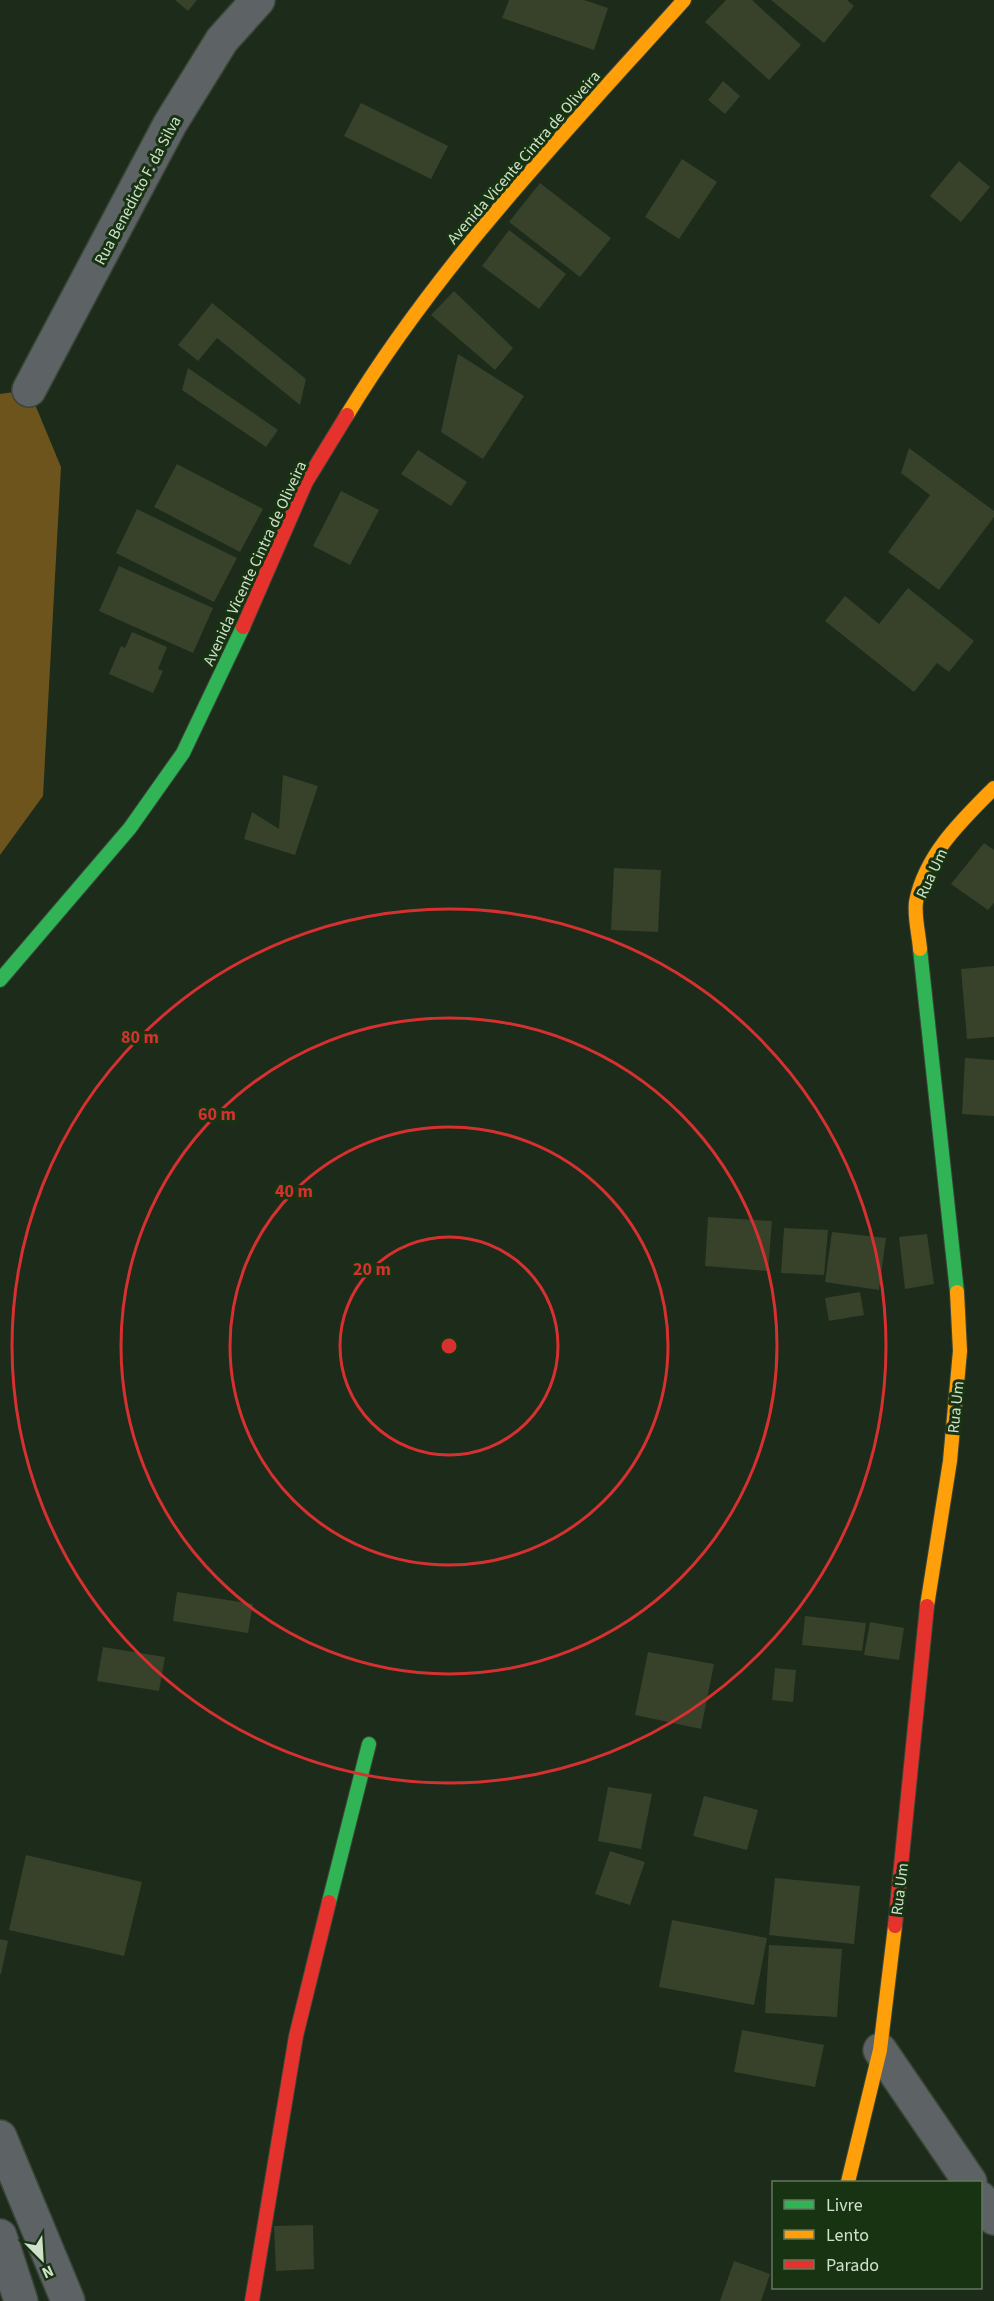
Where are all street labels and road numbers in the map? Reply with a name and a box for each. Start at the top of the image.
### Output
street label: Avenida Vicente Cintra de Oliveira [442,66,605,249]
street label: Rua Benedicto F. da Silva [89,112,187,269]
street label: Avenida Vicente Cintra de Oliveira [198,457,312,669]
street label: Rua Um [911,845,953,902]
street label: Rua Um [942,1380,970,1434]
street label: Rua Um [886,1862,914,1917]

